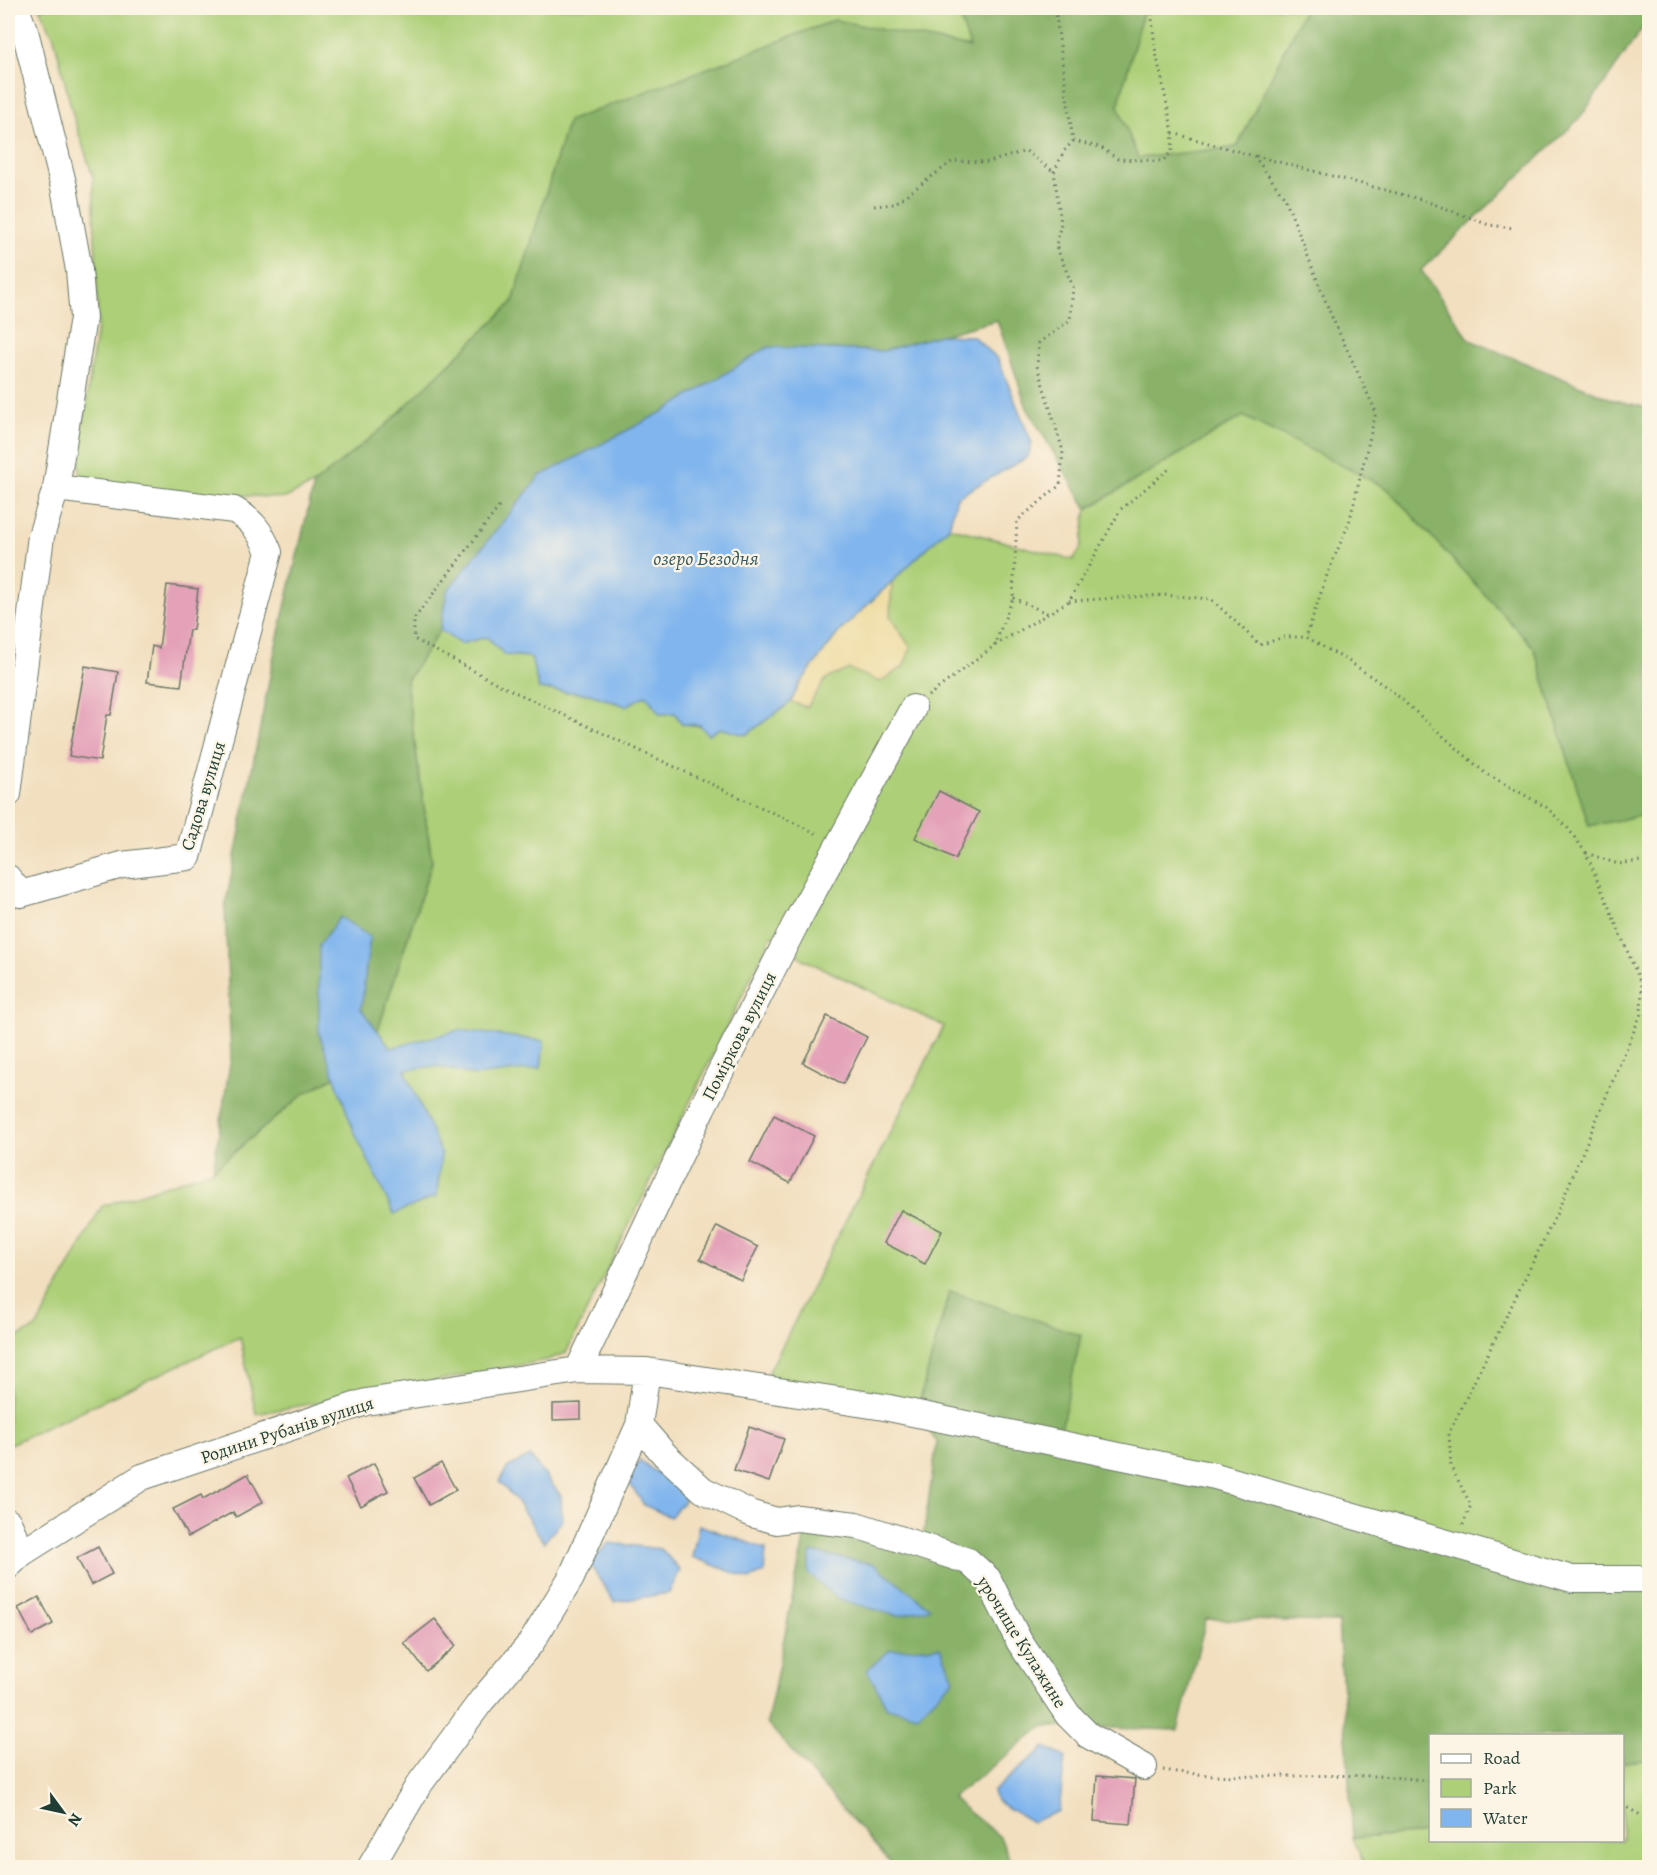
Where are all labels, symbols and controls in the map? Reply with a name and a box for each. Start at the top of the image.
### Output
water label: озеро Безодня [653,545,759,572]
street label: Садова вулиця [175,739,231,853]
street label: Поміркова вулиця [696,967,782,1105]
street label: Родини Рубанів вулиця [197,1391,377,1469]
street label: урочище Кулажине [971,1571,1072,1713]
legend [1429,1734,1624,1842]
text: Road [1483,1746,1521,1770]
text: Park [1483,1776,1517,1800]
north arrow [33,1782,93,1842]
text: Water [1482,1806,1528,1830]
text: N [62,1809,87,1831]

